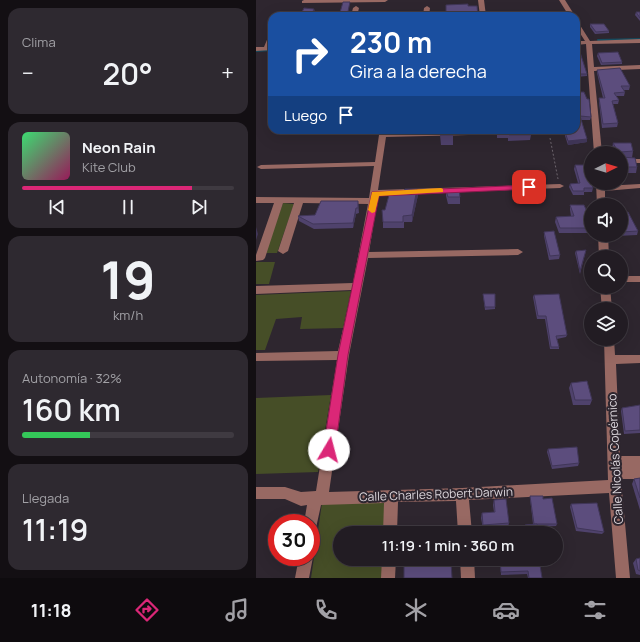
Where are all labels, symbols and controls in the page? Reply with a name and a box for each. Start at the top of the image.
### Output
text: 230 m [350,23,432,61]
icon: right [284,28,336,80]
text: Clima [22,33,56,51]
text: 20° [102,53,153,94]
text: − [22,58,34,88]
text: + [221,58,234,88]
text: Gira a la derecha [350,59,487,83]
icon: arrive [335,104,357,126]
text: Luego [284,105,327,126]
text: Neon Rain [82,137,156,158]
north arrow [584,146,628,190]
map controls [584,146,628,346]
text: Kite Club [82,158,136,176]
pin [512,170,546,204]
icon: arrive [518,176,540,198]
icon: previous [46,196,68,218]
icon: pause [117,196,139,218]
icon: next [188,196,210,218]
button: sound [584,198,628,242]
text: 19 [100,244,156,315]
button: search [584,250,628,294]
button: layers [584,302,628,346]
text: km/h [113,306,143,324]
text: Autonomía · 32% [22,369,122,387]
text: 160 km [22,389,121,430]
street label: Calle Nicolás Copérnico [603,393,627,525]
position arrow [308,429,350,471]
street label: Calle Charles Robert Darwin [359,483,513,505]
text: Llegada [22,489,69,507]
text: 11:19 [22,509,88,550]
speed limit sign: 30 [268,514,320,566]
text: 11:19 · 1 min · 360 m [382,535,514,556]
icon: directions [133,596,161,624]
icon: music [223,596,251,624]
icon: phone [312,596,340,624]
icon: climate [402,596,430,624]
icon: car [492,596,520,624]
icon: filters [581,596,609,624]
text: 11:18 [31,598,72,622]

